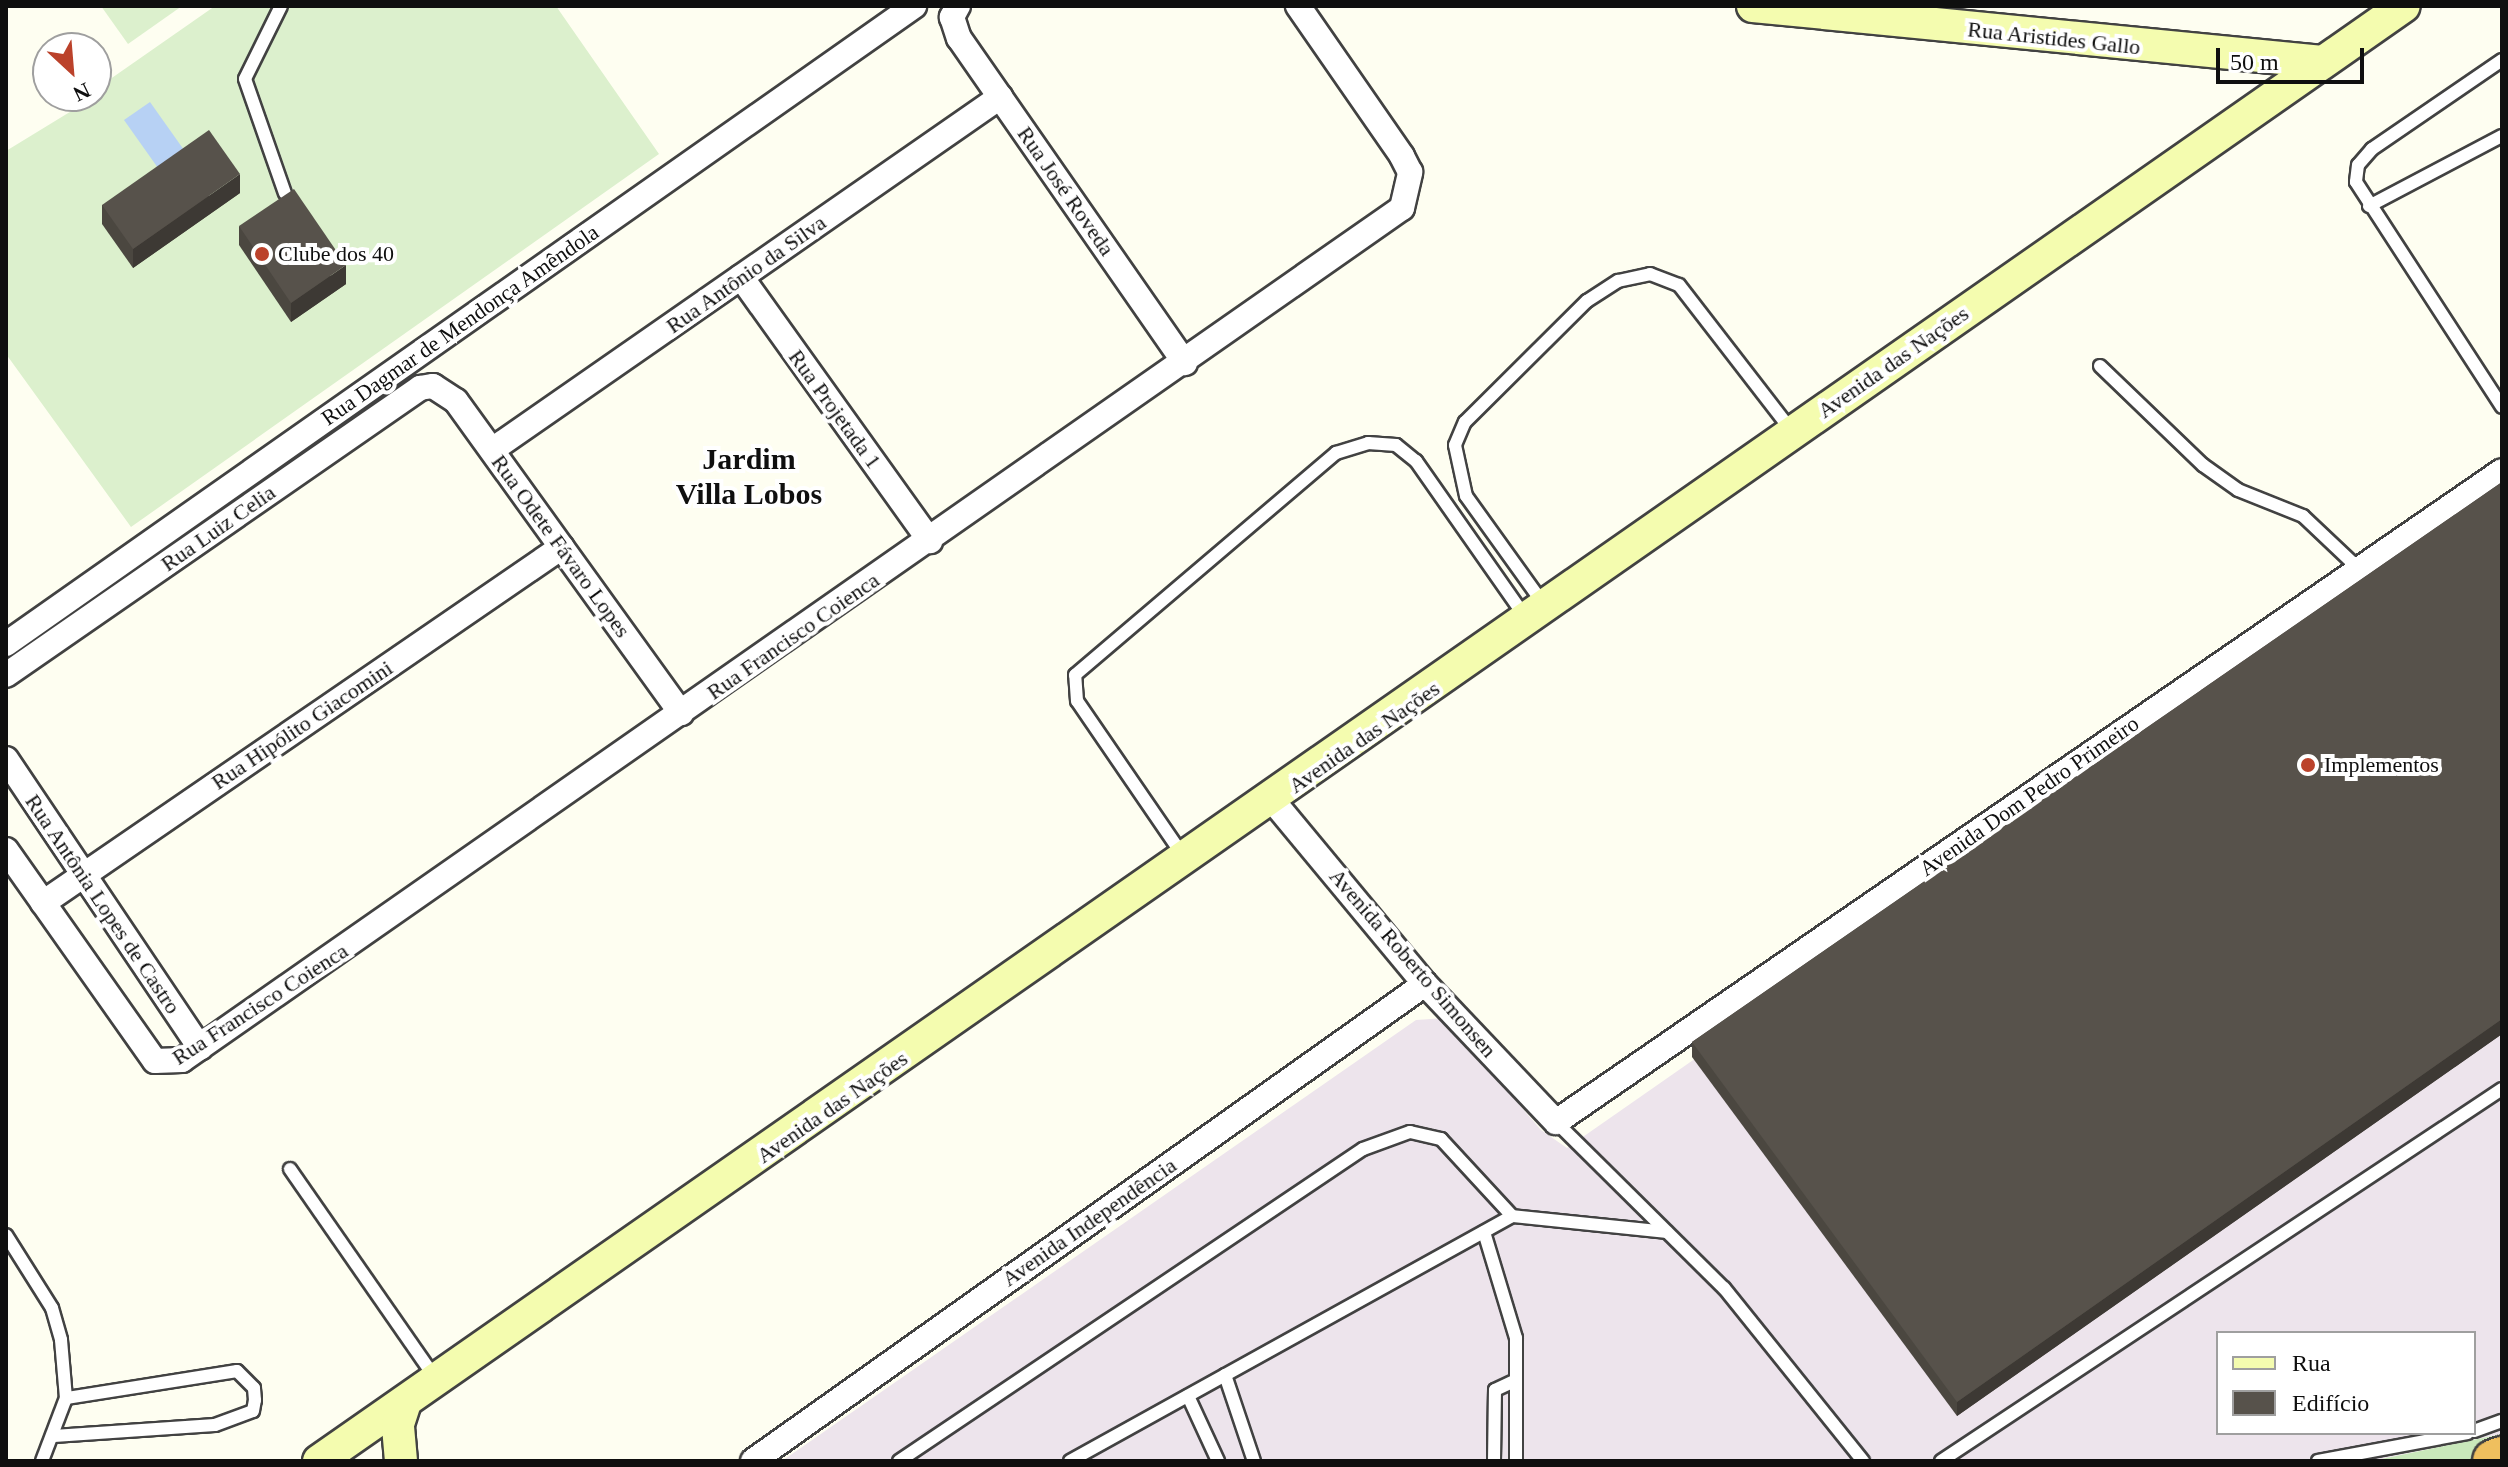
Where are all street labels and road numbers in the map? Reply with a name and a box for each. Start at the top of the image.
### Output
street label: Rua Aristides Gallo [1966,16,2142,60]
street label: Rua José Roveda [1012,121,1120,261]
street label: Rua Antônio da Silva [661,209,831,339]
street label: Rua Dagmar de Mendonça Amêndola [316,219,604,431]
street label: Avenida das Nações [1813,300,1973,424]
street label: Rua Projetada 1 [783,344,887,474]
street label: Rua Odete Fávaro Lopes [486,450,636,642]
street label: Rua Luiz Celia [156,479,280,577]
street label: Rua Francisco Coienca [702,567,884,705]
street label: Rua Hipólito Giacomini [206,655,398,795]
street label: Avenida das Nações [1284,675,1444,799]
street label: Avenida Dom Pedro Primeiro [1914,710,2144,882]
street label: Rua Antônia Lopes de Castro [19,789,187,1019]
street label: Avenida Roberto Simonsen [1324,863,1502,1063]
street label: Rua Francisco Coienca [167,937,353,1071]
street label: Avenida das Nações [752,1045,912,1169]
street label: Avenida Independência [997,1152,1181,1292]

